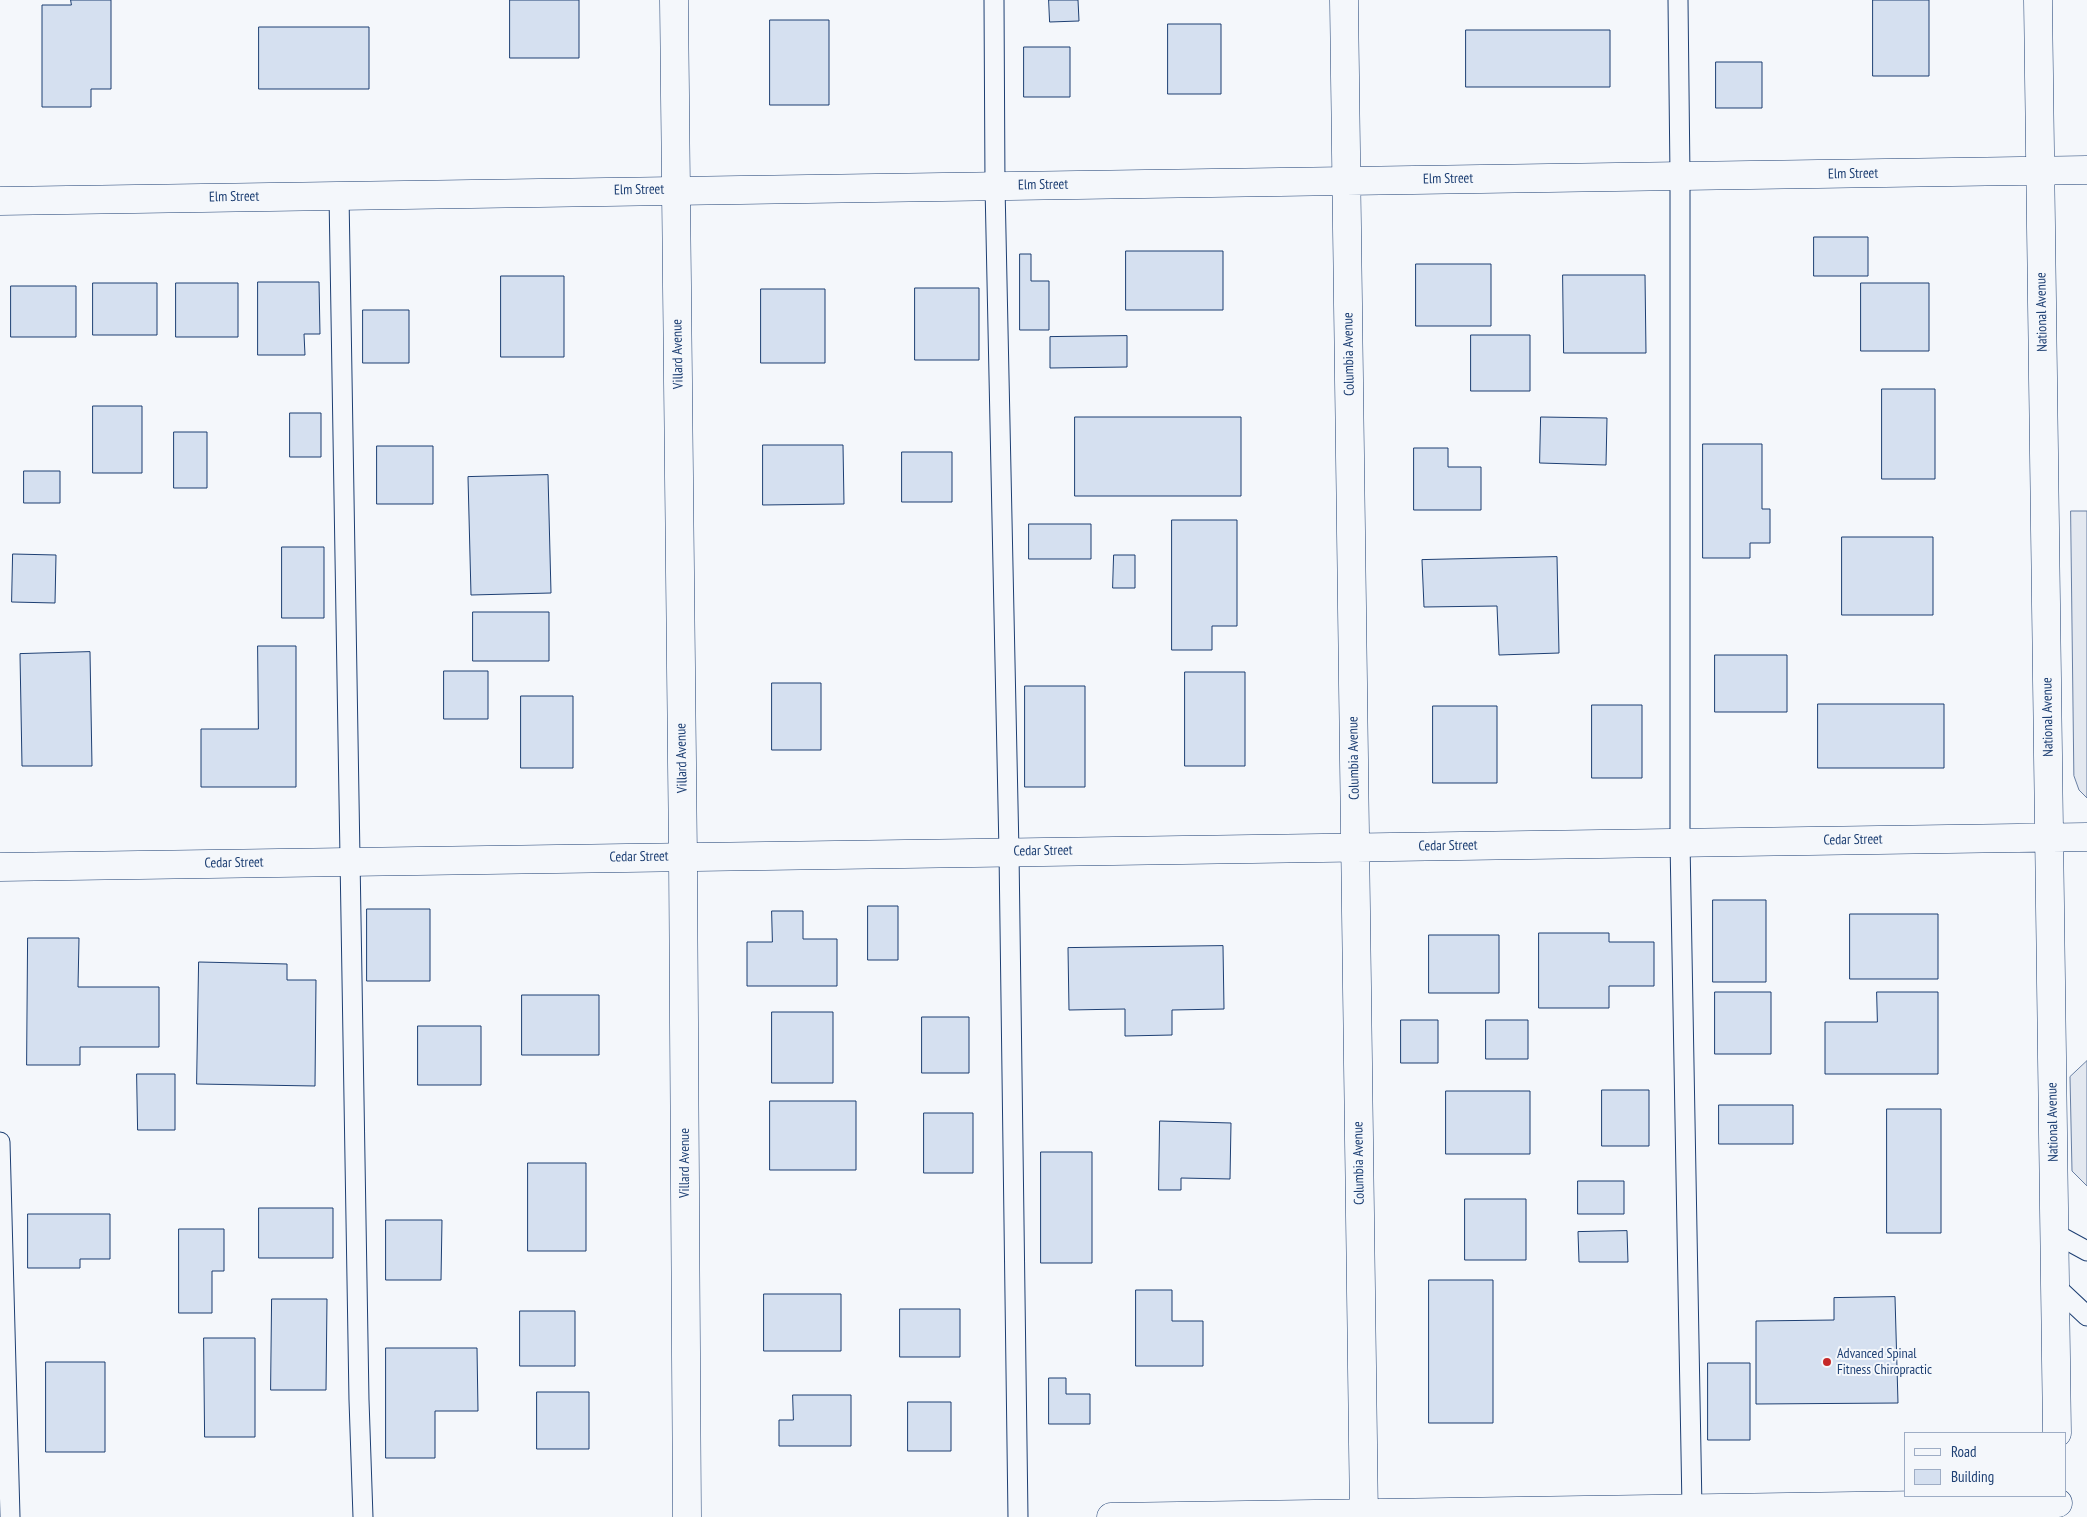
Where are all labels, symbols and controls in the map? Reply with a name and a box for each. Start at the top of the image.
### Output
street label: Elm Street [1828,165,1878,183]
street label: Elm Street [1423,170,1473,188]
street label: Elm Street [1018,176,1068,194]
street label: Elm Street [614,181,664,199]
street label: Elm Street [209,188,259,206]
street label: National Avenue [2033,272,2051,352]
street label: Columbia Avenue [1340,312,1358,396]
street label: Villard Avenue [669,319,687,389]
street label: National Avenue [2039,677,2057,757]
street label: Columbia Avenue [1345,716,1363,800]
street label: Villard Avenue [673,723,691,793]
street label: Cedar Street [1823,831,1883,849]
street label: Cedar Street [1418,837,1478,855]
street label: Cedar Street [1013,842,1073,860]
street label: Cedar Street [609,848,669,866]
street label: Cedar Street [204,854,264,872]
street label: National Avenue [2044,1082,2062,1162]
street label: Columbia Avenue [1350,1121,1368,1205]
street label: Villard Avenue [677,1128,693,1198]
place label: Advanced Spinal Fitness Chiropractic [1837,1346,1932,1378]
marker: Advanced Spinal Fitness Chiropractic [1821,1356,1833,1368]
legend [1904,1432,2067,1497]
text: Road [1951,1442,1977,1461]
text: Building [1951,1467,1994,1486]

